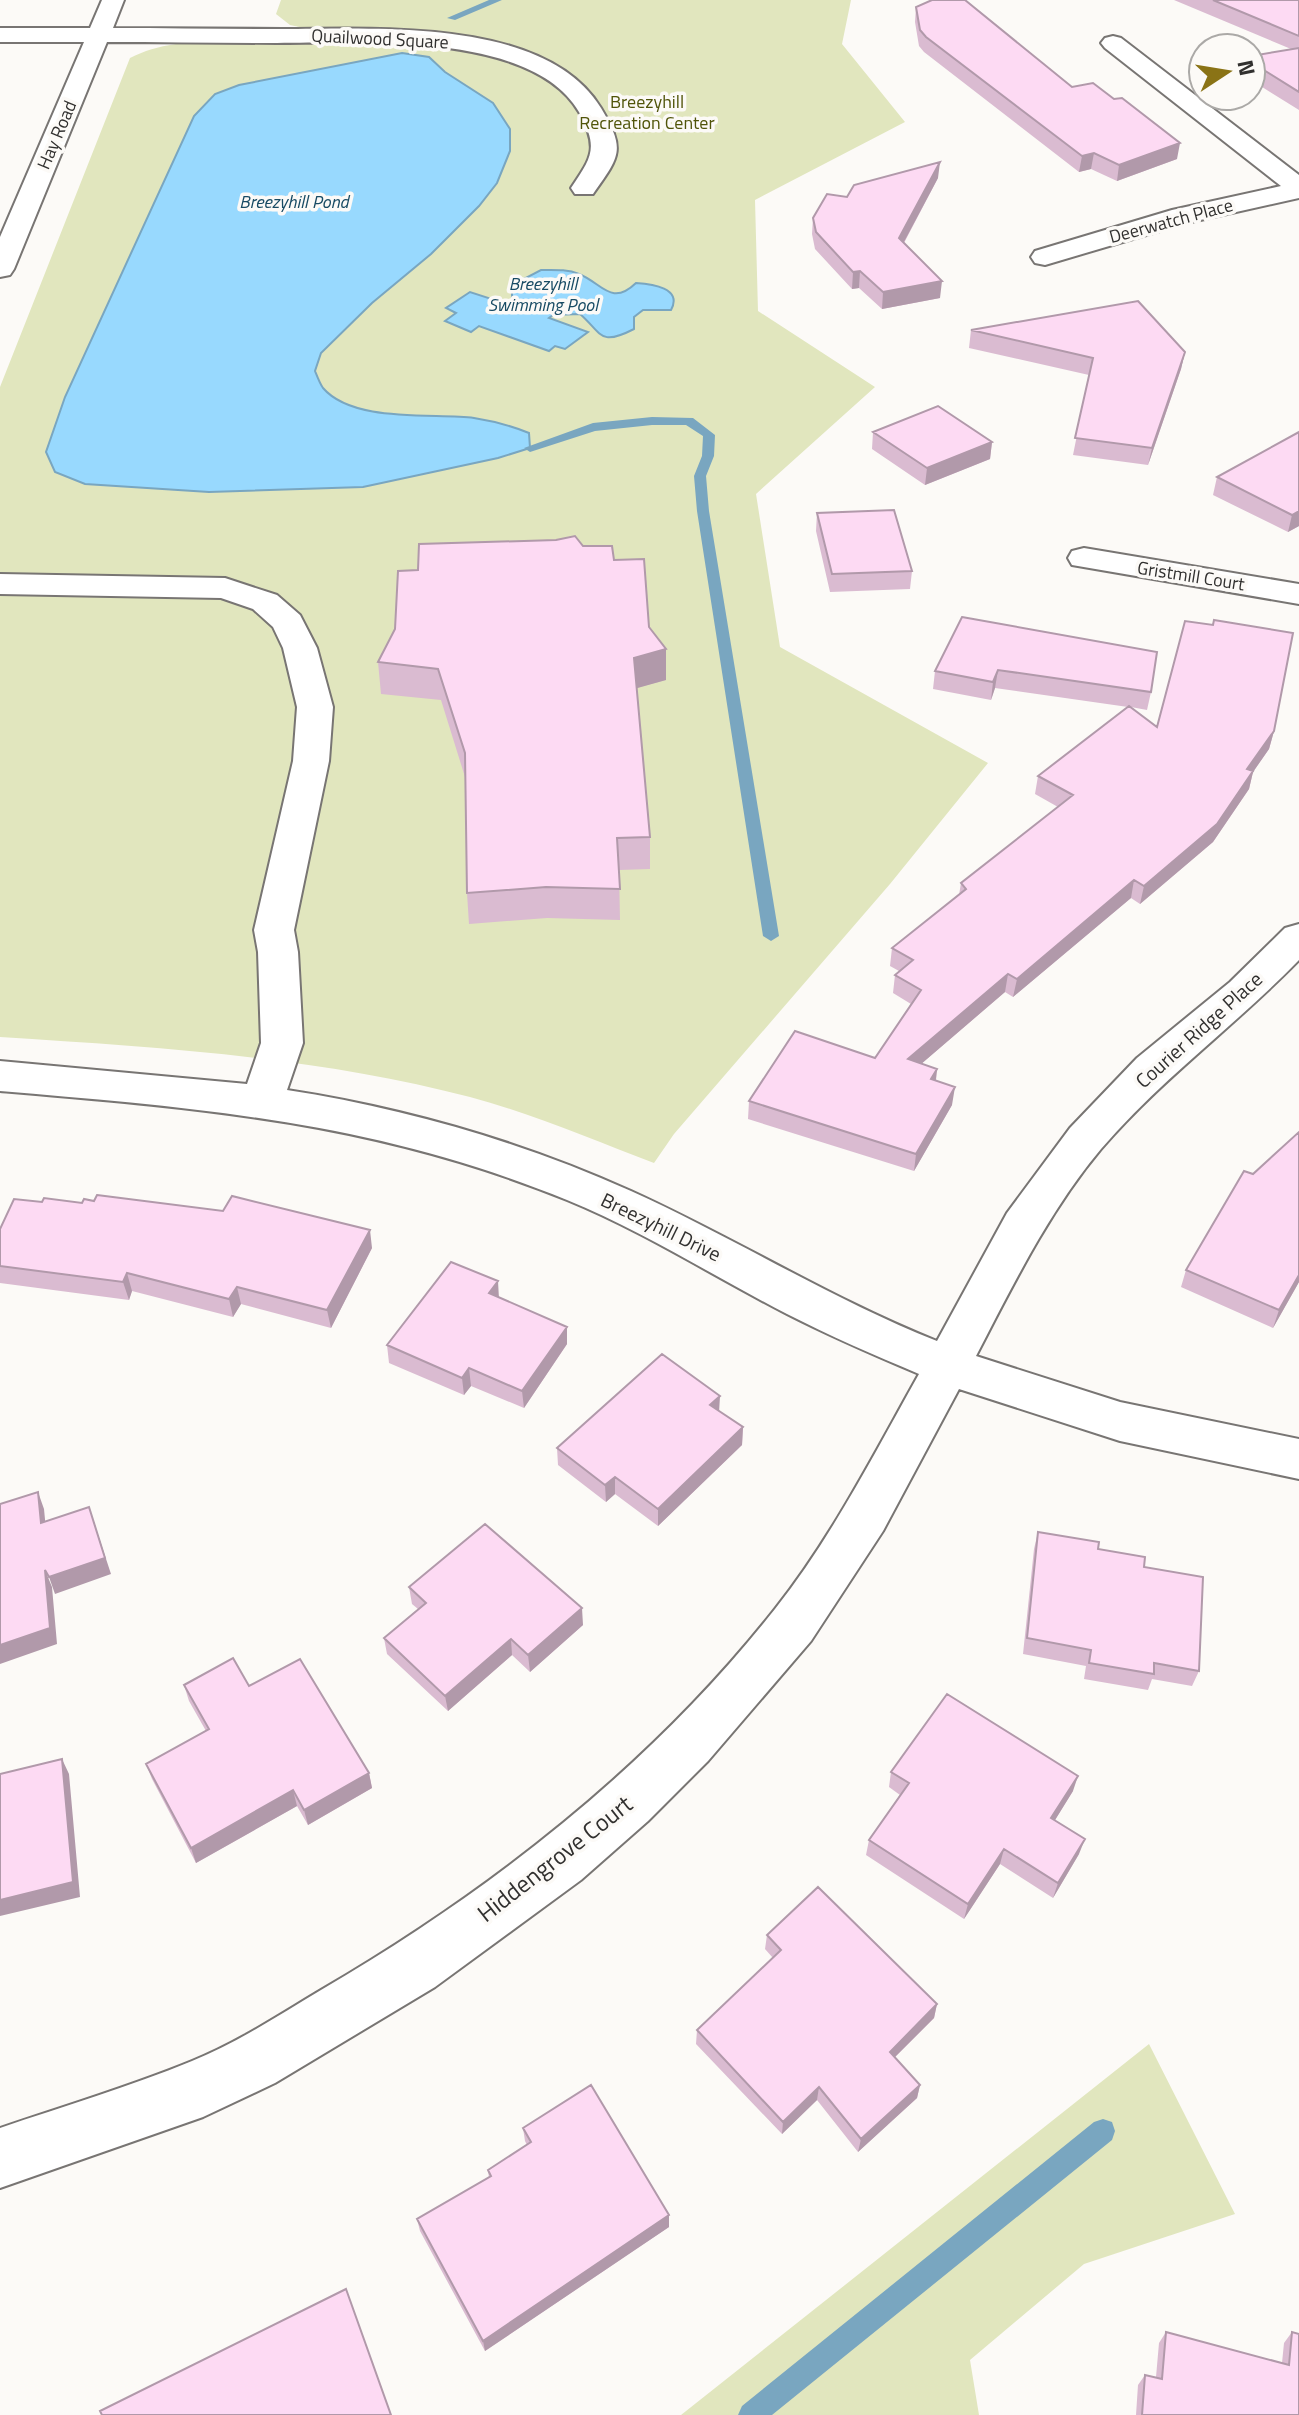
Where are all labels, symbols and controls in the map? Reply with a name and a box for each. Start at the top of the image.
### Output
street label: Quailwood Square [311,21,449,56]
north arrow [1187,32,1267,112]
text: N [1228,57,1265,79]
park label: Breezyhill Recreation Center [579,88,715,136]
street label: Hay Road [30,96,83,174]
water label: Breezyhill Pond [239,188,351,215]
street label: Deerwatch Place [1106,191,1236,250]
water label: Breezyhill Swimming Pool [488,270,600,318]
street label: Gristmill Court [1135,554,1247,597]
street label: Courier Ridge Place [1128,964,1269,1095]
street label: Breezyhill Drive [596,1184,727,1269]
street label: Hiddengrove Court [469,1786,640,1930]

